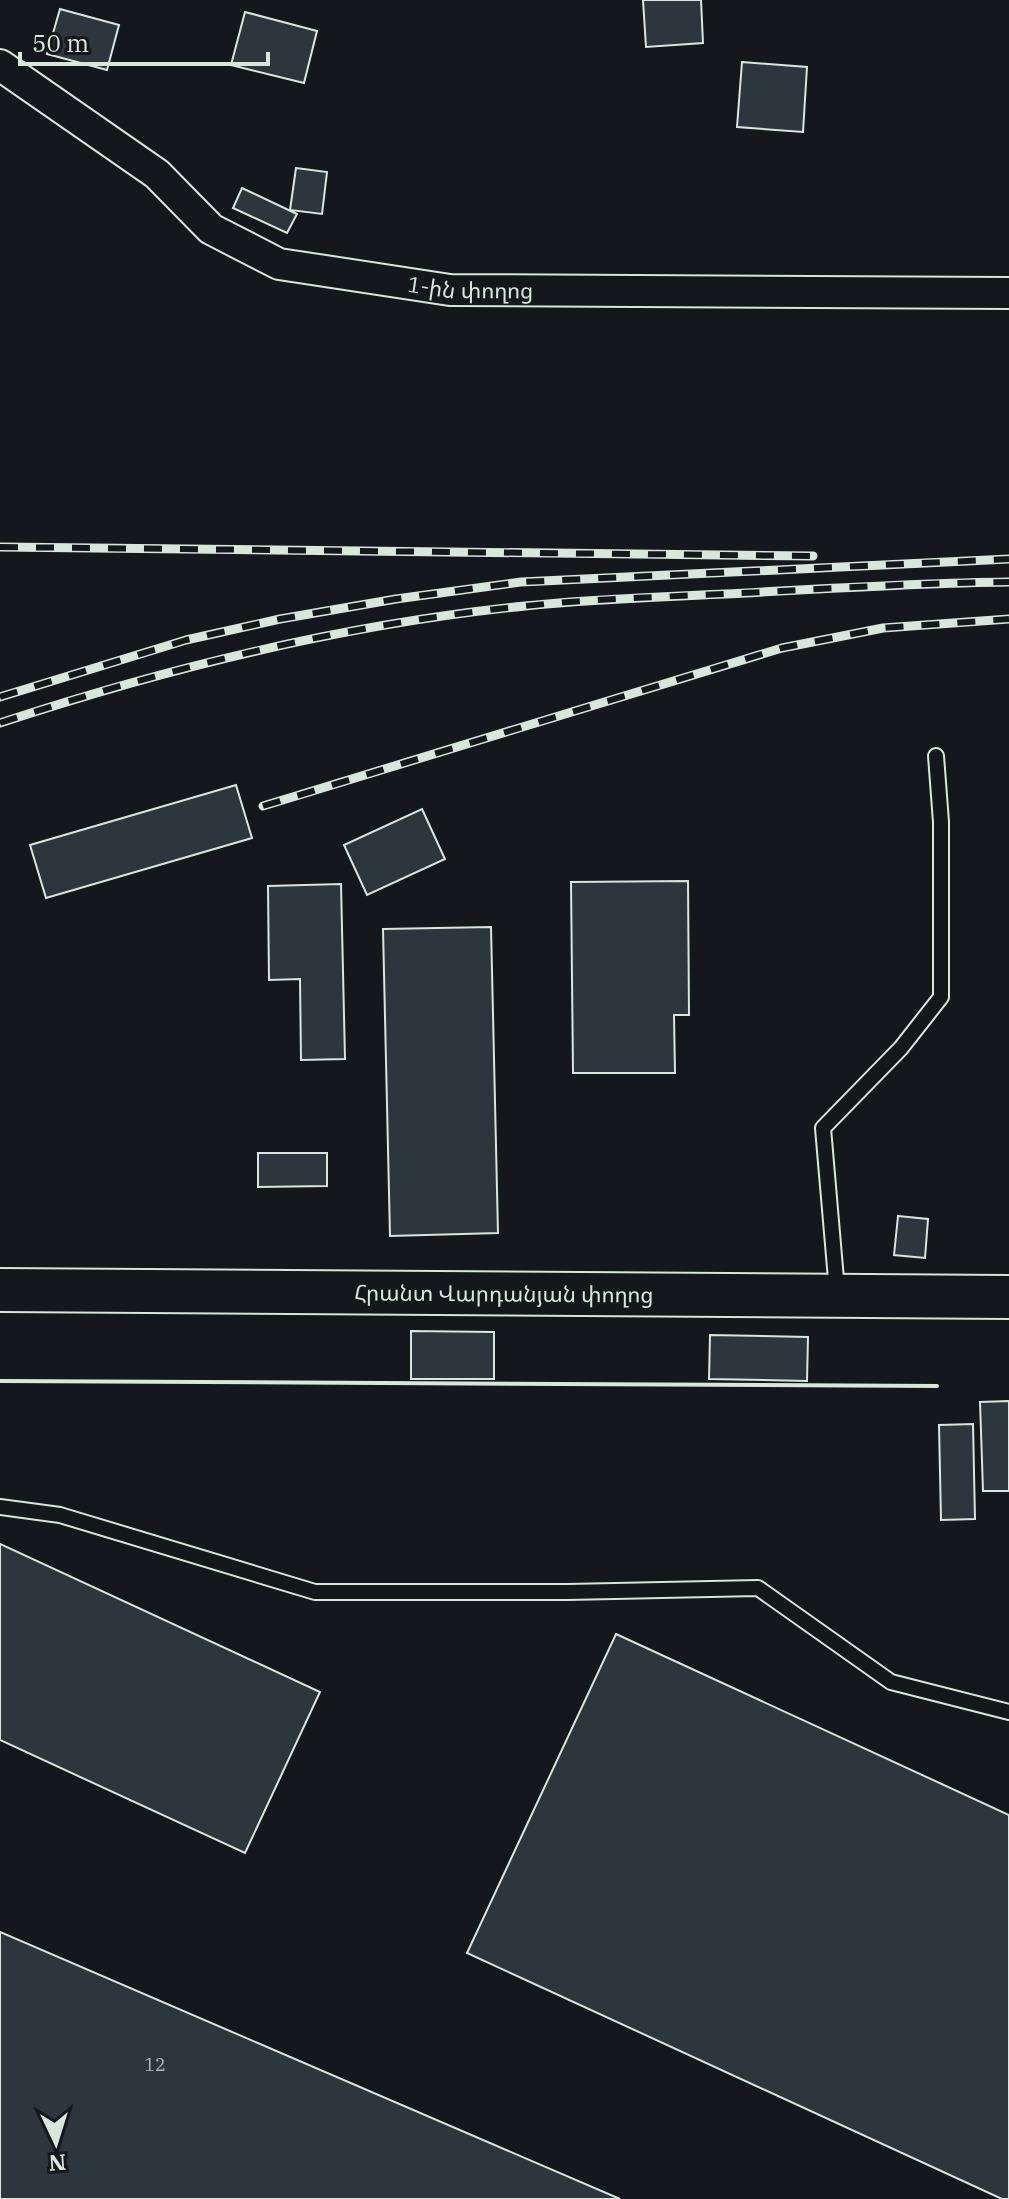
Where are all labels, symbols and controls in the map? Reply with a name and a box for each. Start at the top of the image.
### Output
scale bar [20,16,268,66]
text: 50 m [32,27,89,59]
street label: 1-ին փողոց [406,269,533,305]
street label: Հրանտ Վարդանյան փողոց [354,1277,654,1309]
house number: 12 [144,2053,166,2076]
north arrow [16,2103,96,2183]
text: N [48,2148,67,2179]

